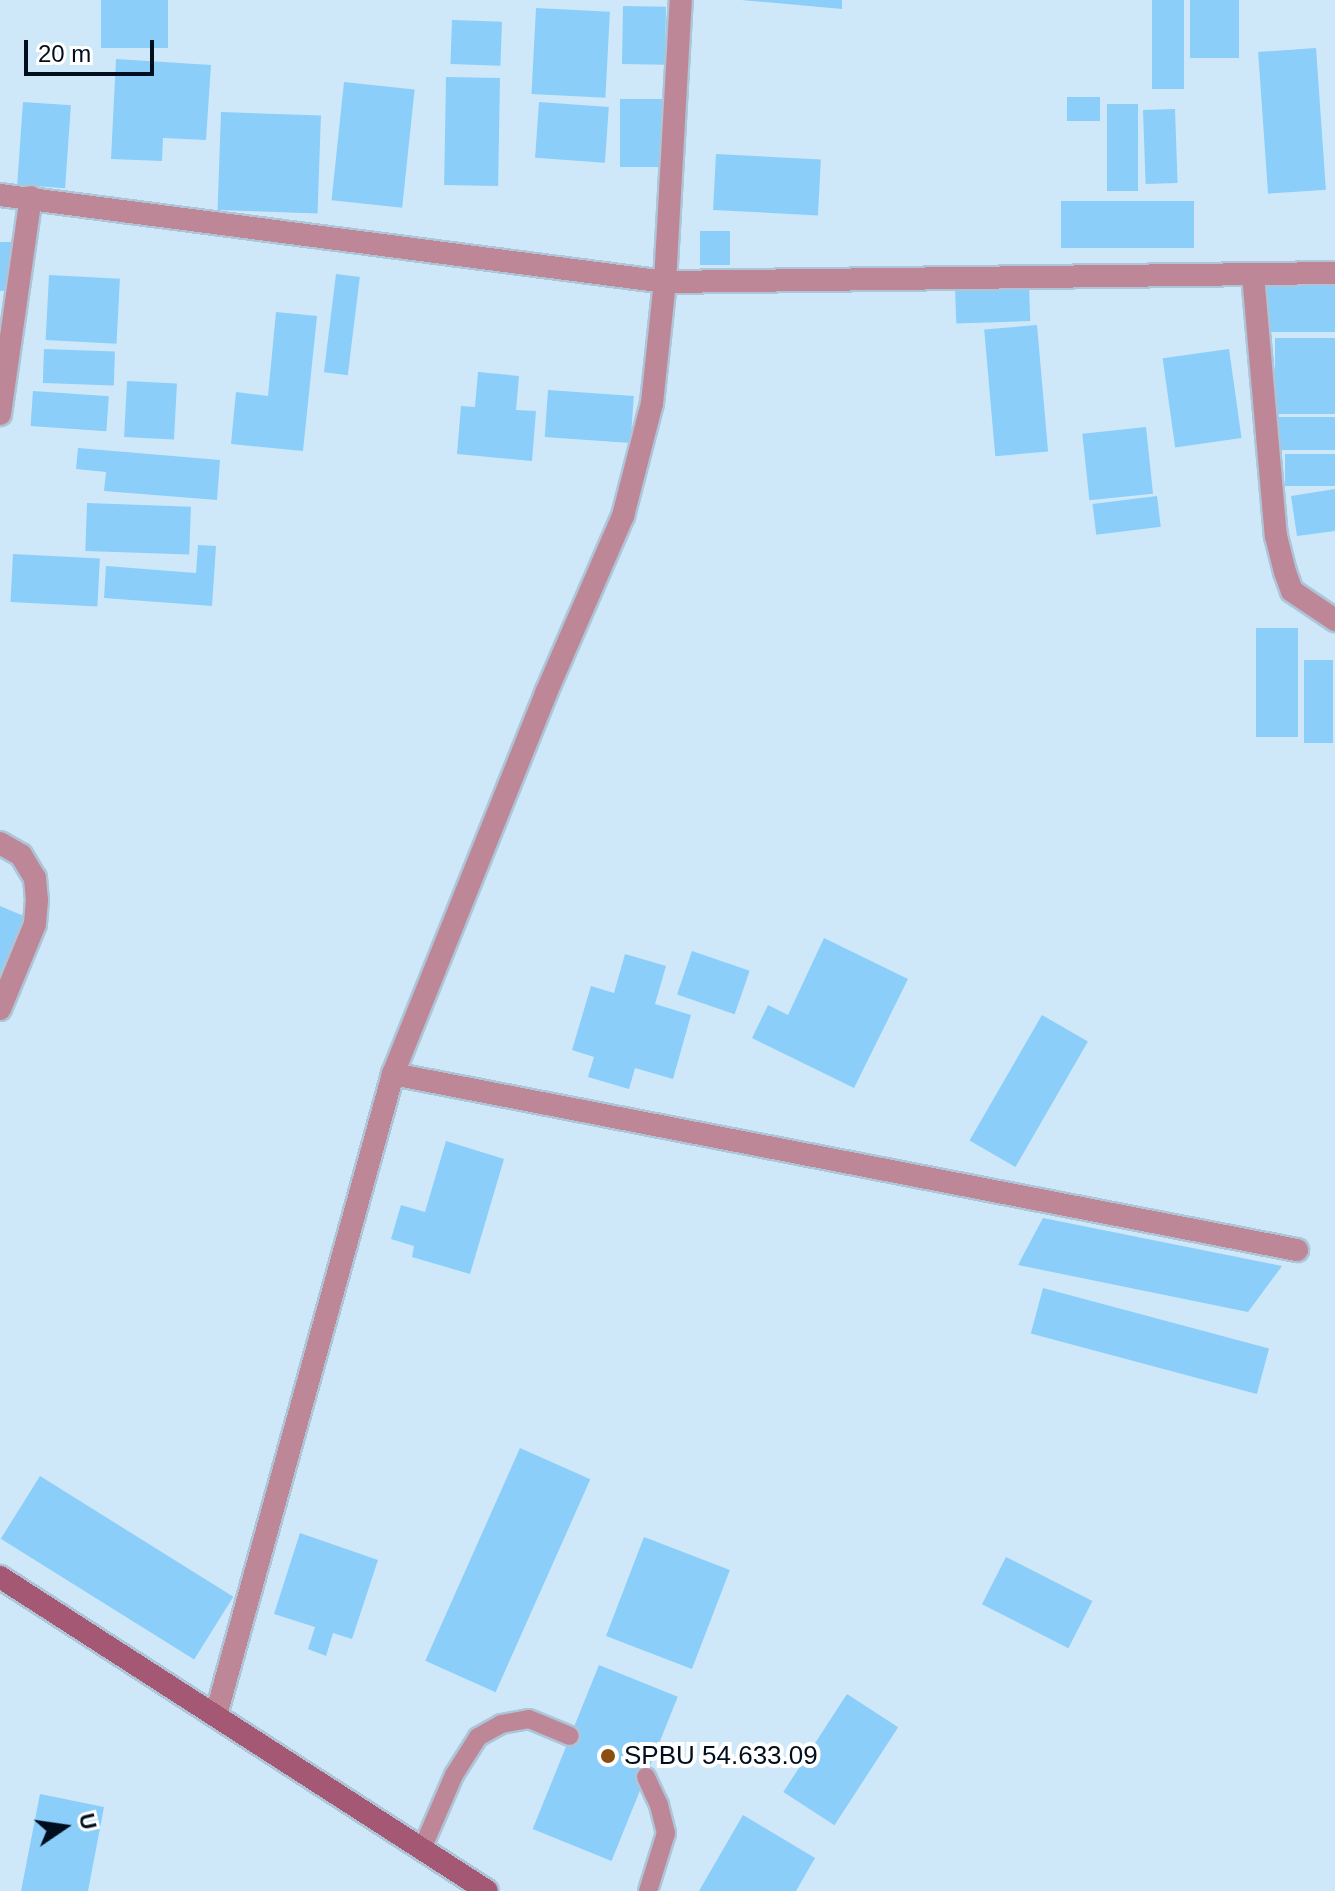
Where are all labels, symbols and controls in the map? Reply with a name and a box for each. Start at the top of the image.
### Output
scale bar [28,24,158,74]
text: 20 m [38,40,91,67]
place label: SPBU 54.633.09 [624,1740,818,1772]
marker: SPBU 54.633.09 [599,1747,617,1765]
north arrow [24,1787,104,1867]
text: U [74,1811,102,1832]

